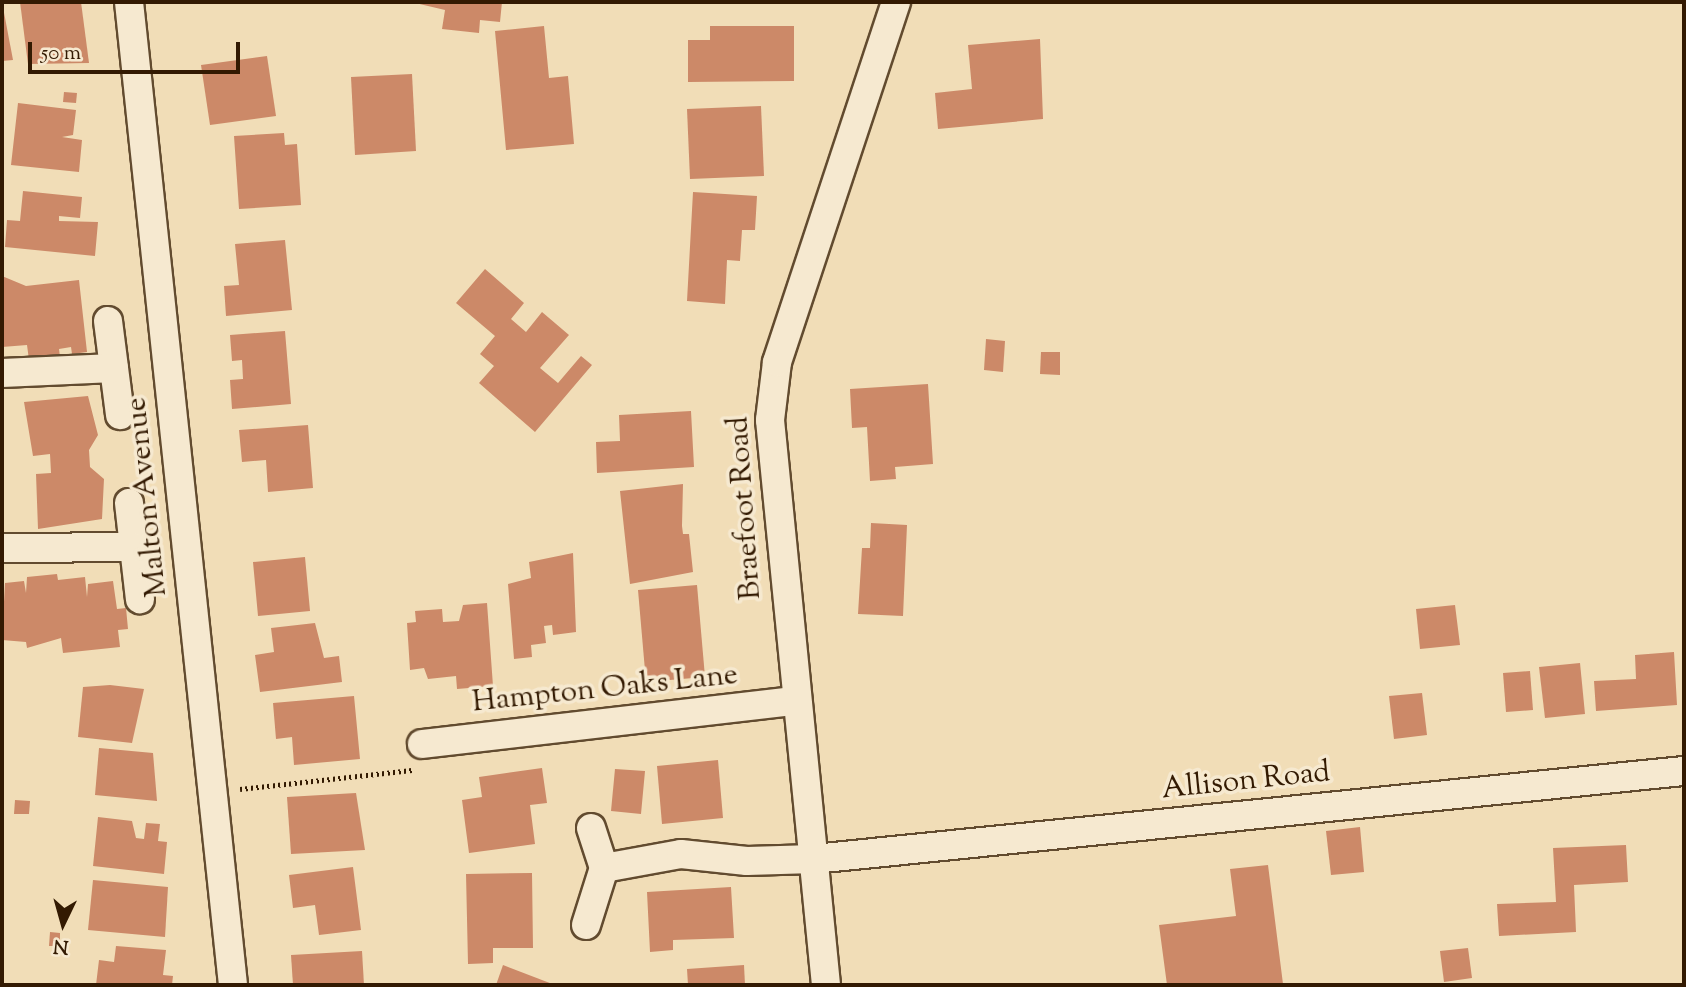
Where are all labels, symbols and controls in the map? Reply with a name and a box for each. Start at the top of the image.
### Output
scale bar [32,28,243,72]
text: 50 m [41,39,81,69]
street label: Malton Avenue [120,395,176,599]
street label: Braefoot Road [722,415,770,601]
street label: Hampton Oaks Lane [471,658,739,722]
street label: Allison Road [1160,755,1332,809]
north arrow [28,889,98,959]
text: N [52,931,70,960]

